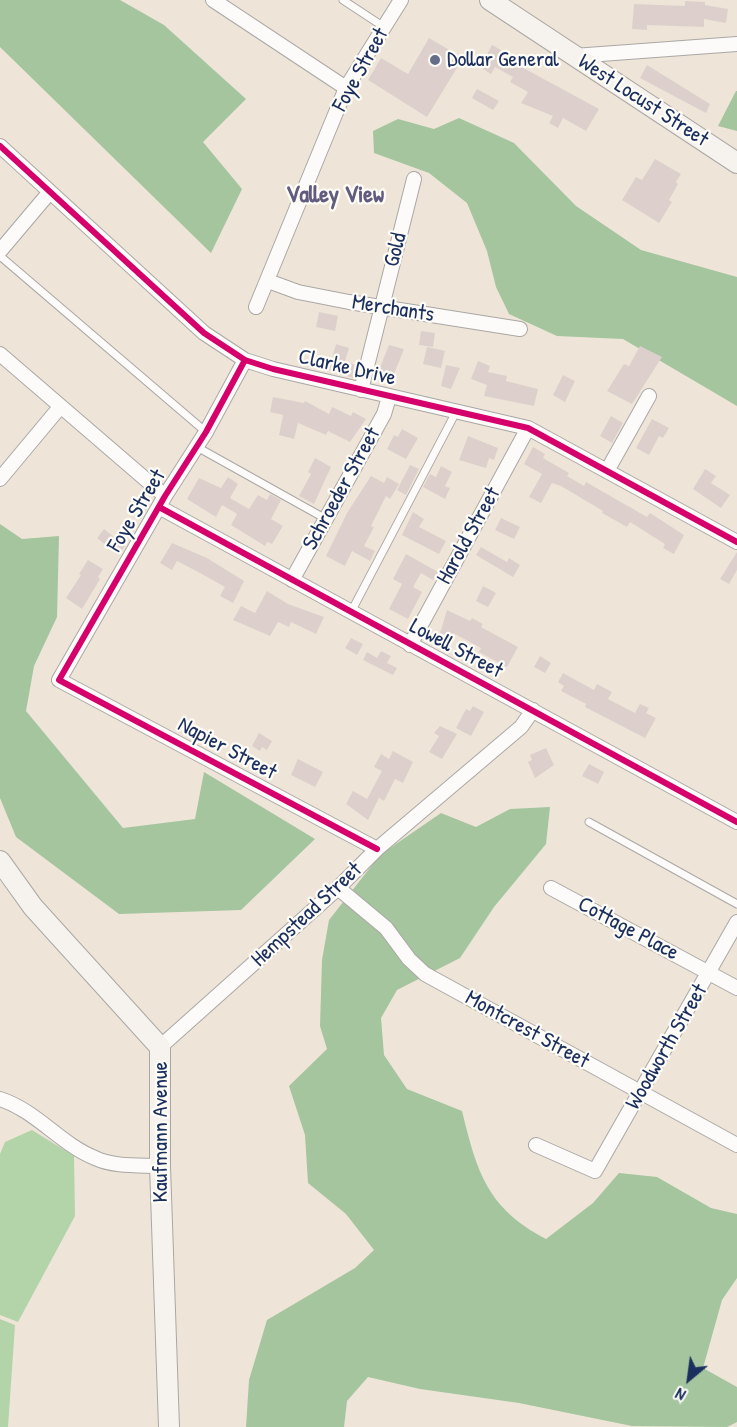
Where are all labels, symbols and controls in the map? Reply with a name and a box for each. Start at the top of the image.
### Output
street label: Foye Street [327,24,395,116]
place label: Dollar General [447,47,559,73]
street label: West Locust Street [573,49,713,153]
marker: Dollar General [428,53,442,67]
district label: Valley View [286,182,384,210]
street label: Gold [379,230,413,270]
street label: Merchants [350,289,436,329]
street label: Clarke Drive [296,344,398,392]
street label: Schroeder Street [297,423,387,555]
street label: Foye Street [102,465,172,557]
street label: Harold Street [432,483,506,589]
street label: Lowell Street [405,613,507,685]
street label: Napier Street [173,712,281,786]
street label: Hempstead Street [246,857,368,973]
street label: Cottage Place [573,891,683,967]
street label: Woodworth Street [620,980,714,1114]
street label: Montcrest Street [460,985,594,1075]
street label: Kaufmann Avenue [148,1061,174,1203]
north arrow [659,1349,719,1409]
text: N [671,1383,689,1406]

